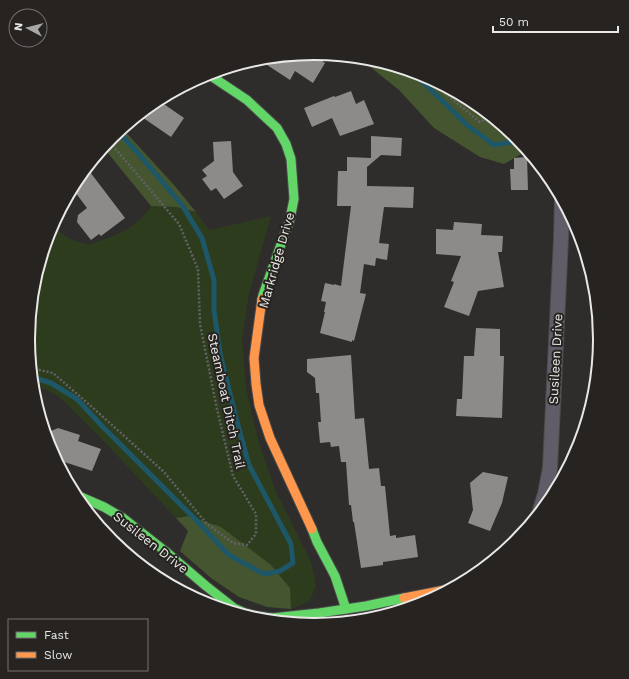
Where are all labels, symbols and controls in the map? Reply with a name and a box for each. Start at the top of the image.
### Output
north arrow [8,8,48,48]
scale bar [493,8,618,34]
text: 50 m [499,15,529,29]
text: N [12,22,26,32]
street label: Markridge Drive [256,210,297,310]
street label: Susileen Drive [546,314,565,405]
street label: Steamboat Ditch Trail [205,332,248,470]
street label: Susileen Drive [110,509,191,576]
legend [8,619,148,671]
text: Fast [44,628,69,642]
text: Slow [44,648,72,662]

